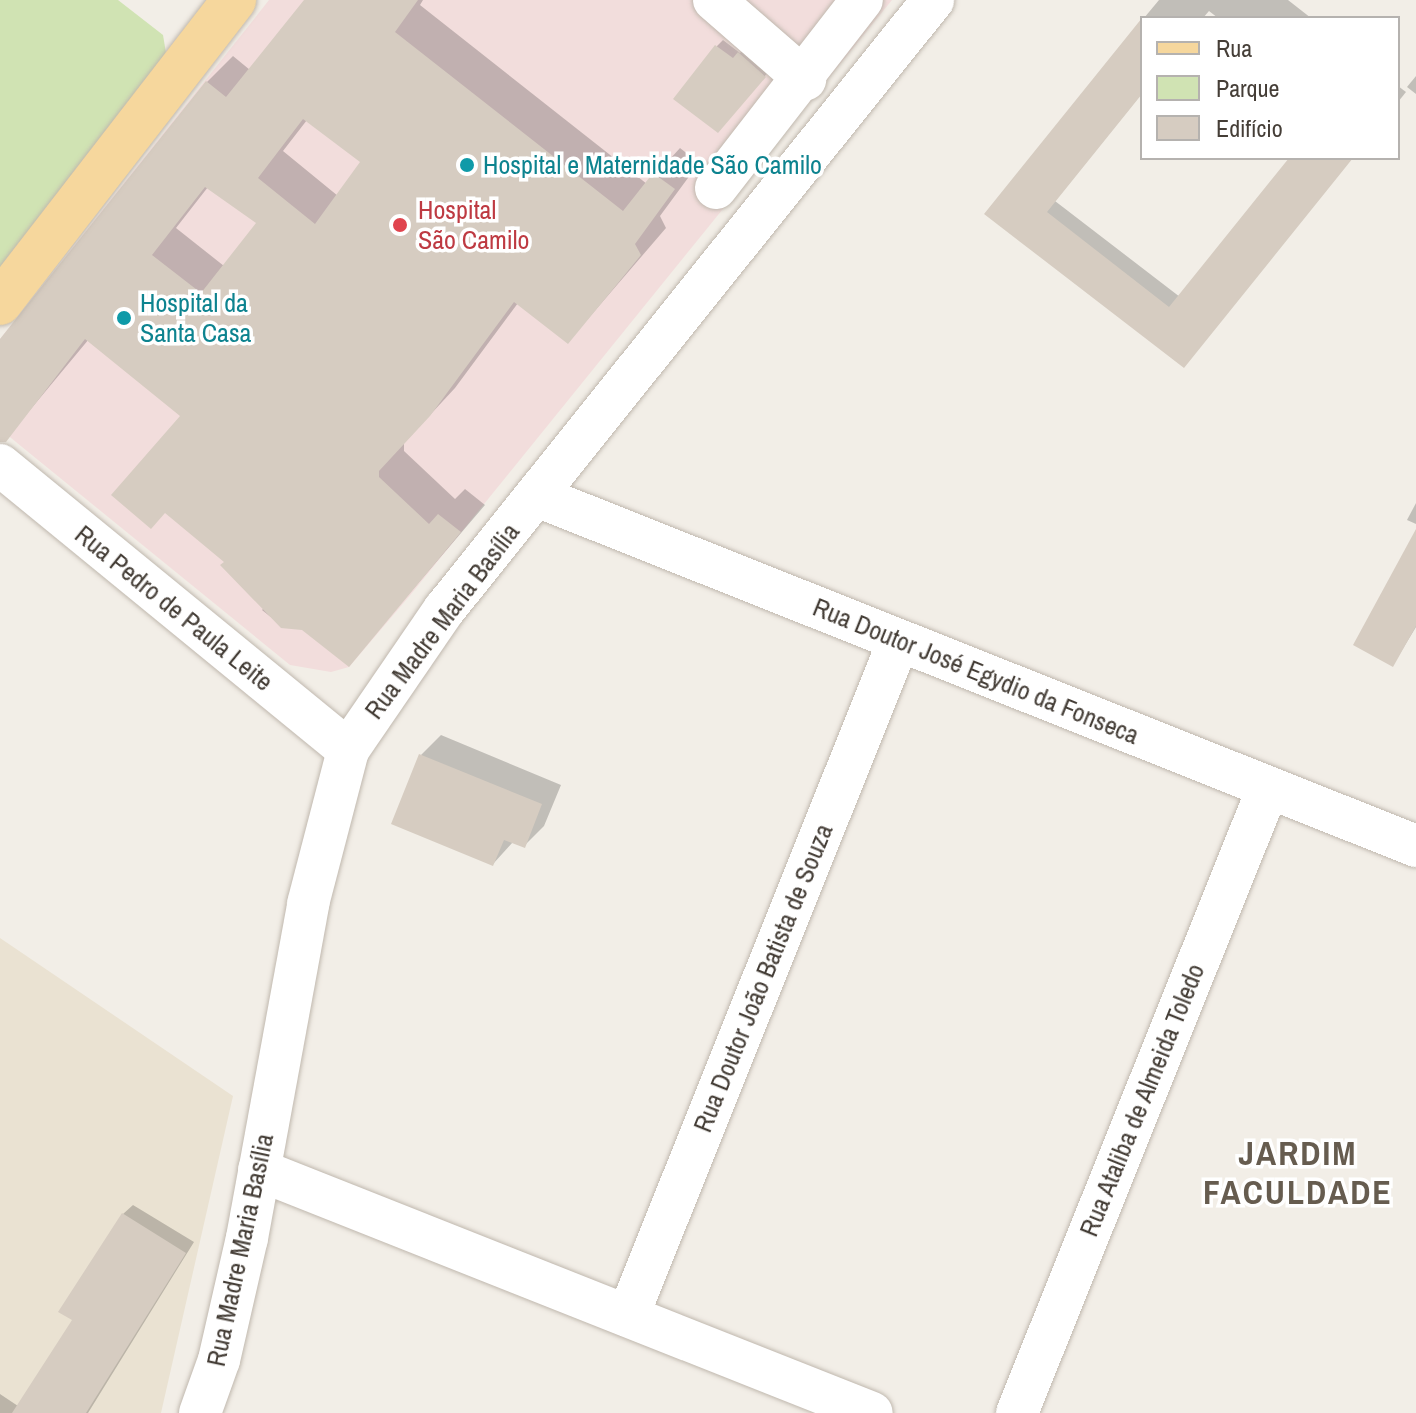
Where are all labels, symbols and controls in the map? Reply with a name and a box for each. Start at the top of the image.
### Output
legend [1140,16,1400,160]
text: Rua [1216,32,1252,64]
text: Parque [1216,72,1279,104]
text: Edifício [1216,112,1283,144]
place label: Hospital e Maternidade São Camilo [483,149,822,181]
marker: Hospital e Maternidade São Camilo [458,156,476,174]
place label: Hospital São Camilo [418,194,529,256]
marker: Hospital São Camilo [389,214,411,236]
place label: Hospital da Santa Casa [140,287,251,348]
marker: Hospital da Santa Casa [115,309,133,327]
street label: Rua Madre Maria Basília [358,517,526,725]
street label: Rua Pedro de Paula Leite [69,519,279,697]
street label: Rua Doutor José Egydio da Fonseca [809,591,1143,751]
street label: Rua Doutor João Batista de Souza [687,819,839,1137]
street label: Rua Ataliba de Almeida Toledo [1072,958,1212,1242]
street label: Rua Madre Maria Basília [200,1131,280,1369]
district label: JARDIM FACULDADE [1203,1133,1393,1212]

